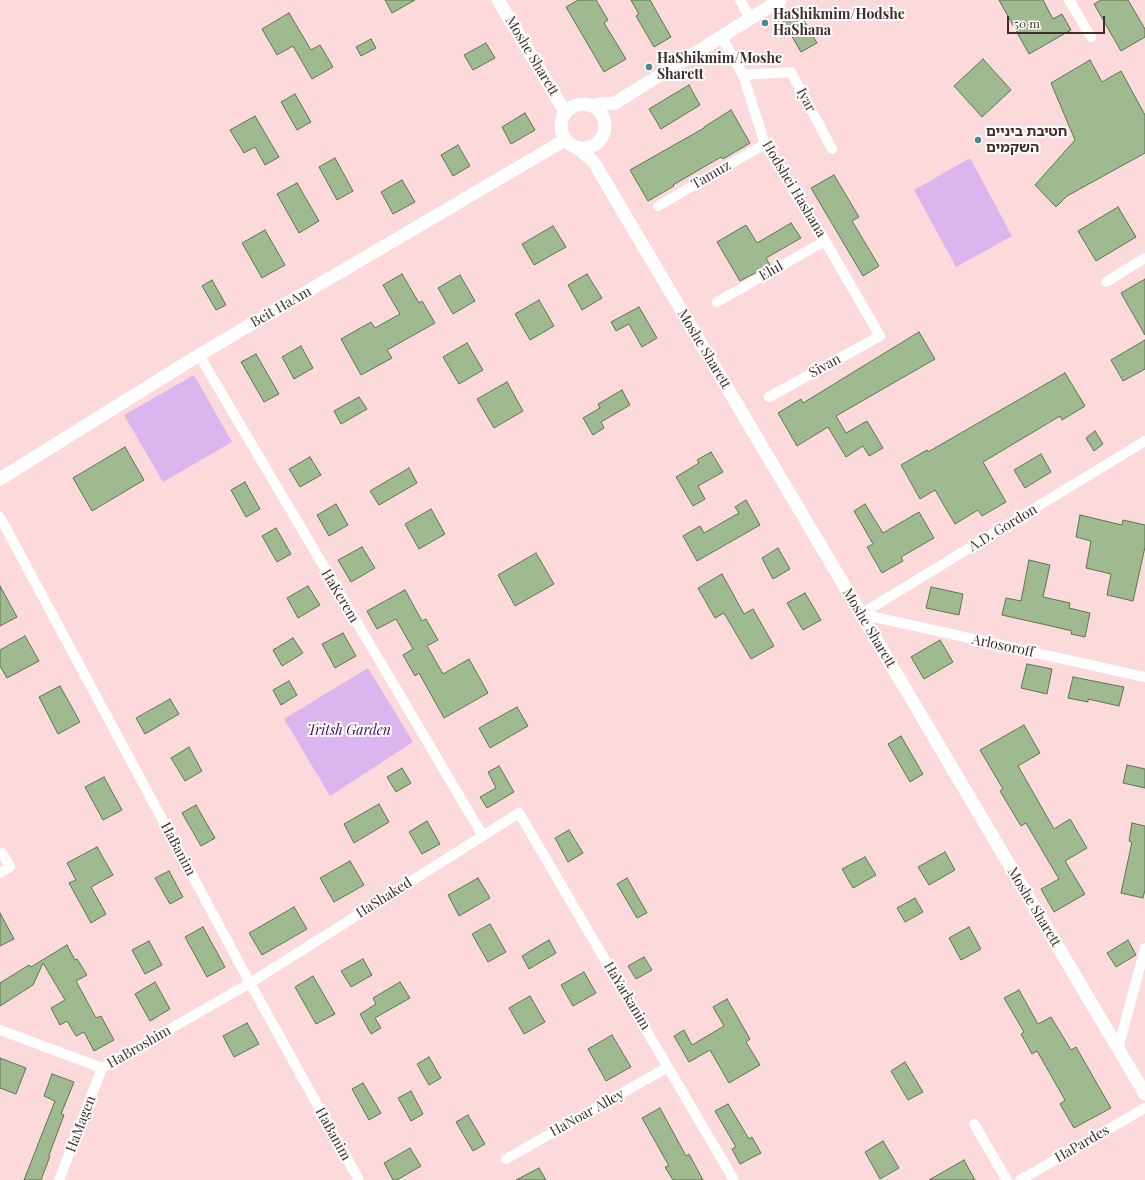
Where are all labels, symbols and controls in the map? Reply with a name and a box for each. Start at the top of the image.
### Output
place label: HaShikmim/Hodshe HaShana [773,7,905,40]
scale bar [1009,8,1107,34]
street label: Moshe Sharett [502,13,562,99]
text: 50 m [1014,15,1040,31]
marker: HaShikmim/Hodshe HaShana [760,18,770,28]
place label: HaShikmim/Moshe Sharett [657,51,782,84]
marker: HaShikmim/Moshe Sharett [644,62,654,72]
street label: Iyar [793,85,819,115]
place label: חטיבת ביניים השקמים [986,124,1067,156]
marker: חטיבת ביניים השקמים [973,135,983,145]
street label: Hodshei Hashana [759,138,829,240]
street label: Tamuz [688,157,734,193]
street label: Elul [756,258,786,284]
street label: Beit HaAm [248,283,314,331]
street label: Moshe Sharett [674,306,734,392]
street label: Sivan [806,350,844,382]
street label: A.D. Gordon [966,501,1040,555]
street label: HaKerem [318,566,362,626]
street label: Moshe Sharett [839,585,899,671]
street label: Arlosoroff [970,631,1036,661]
park label: Tritsh Garden [307,723,391,739]
street label: HaBanim [157,819,199,879]
street label: Moshe Sharett [1004,864,1064,950]
street label: HaShaked [353,874,415,922]
street label: HaYarkanim [600,959,654,1033]
street label: HaBroshim [104,1022,174,1072]
street label: HaNoar Alley [547,1086,627,1140]
street label: HaMagen [63,1093,99,1155]
street label: HaBanim [312,1105,354,1163]
street label: HaPardes [1052,1122,1112,1166]

